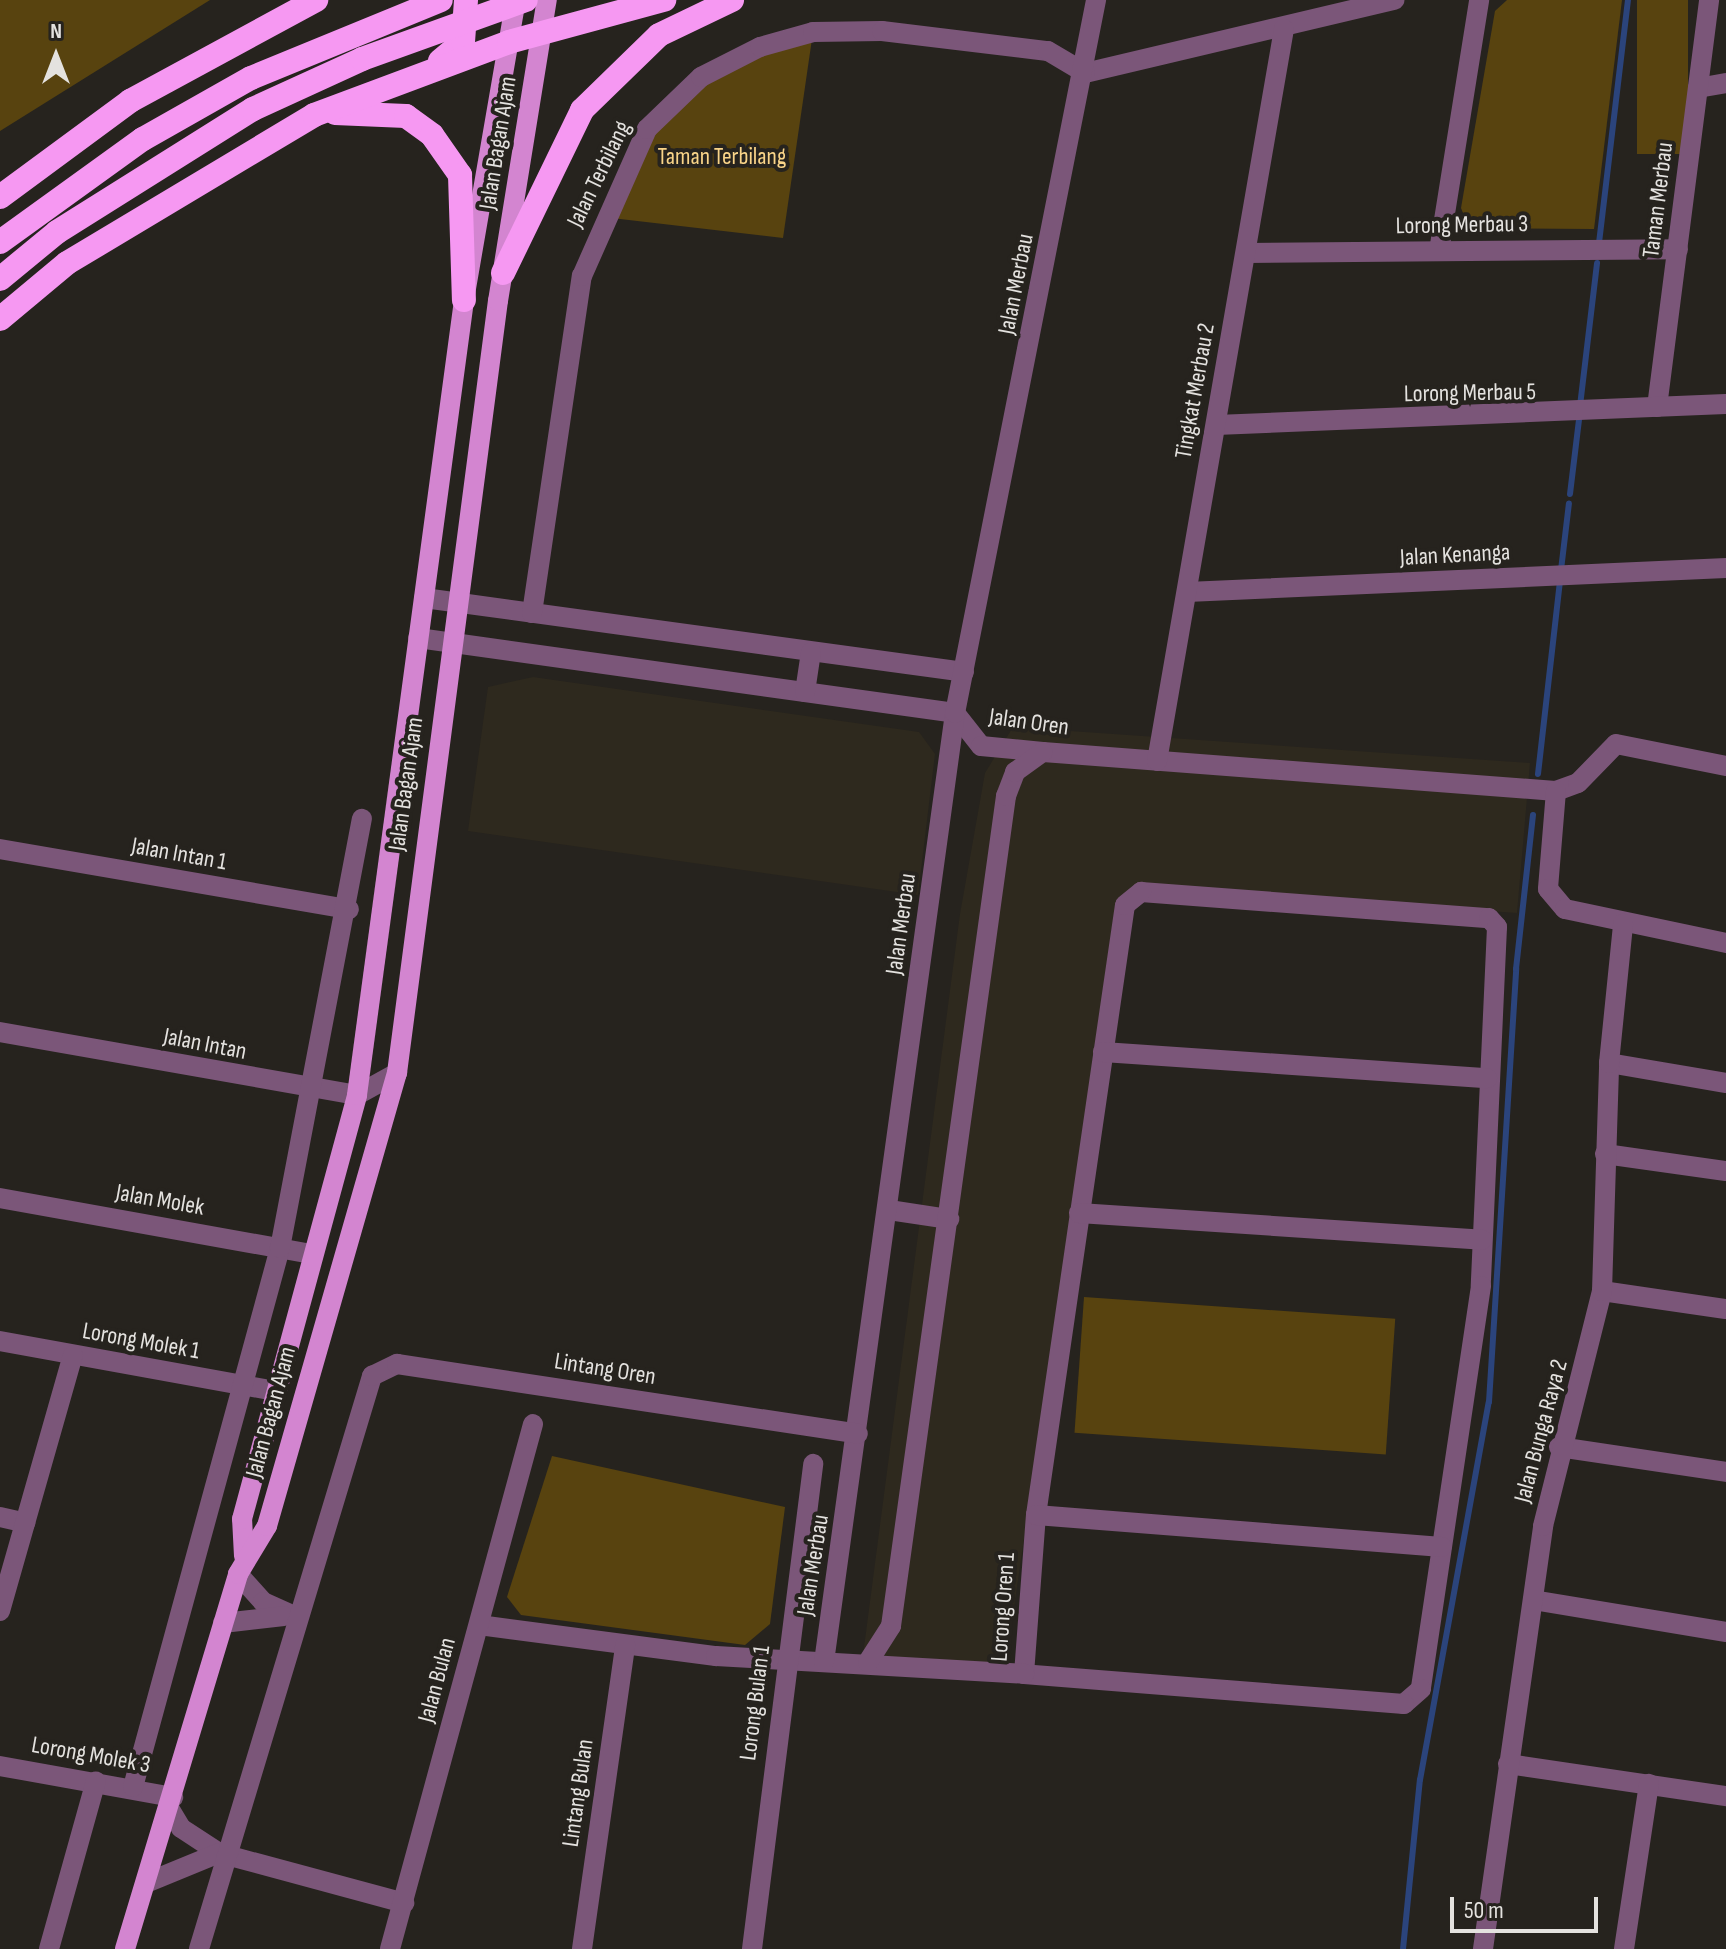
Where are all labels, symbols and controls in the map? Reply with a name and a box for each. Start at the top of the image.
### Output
north arrow [16,16,96,96]
text: N [50,18,62,45]
street label: Jalan Bagan Ajam [473,74,523,212]
street label: Jalan Terbilang [561,116,637,232]
street label: Taman Merbau [1637,141,1679,259]
park label: Taman Terbilang [658,143,786,171]
street label: Lorong Merbau 3 [1395,209,1529,241]
street label: Jalan Merbau [992,231,1040,337]
street label: Tingkat Merbau 2 [1169,321,1221,461]
street label: Lorong Merbau 5 [1404,377,1536,409]
street label: Jalan Kenanga [1399,538,1511,572]
street label: Jalan Oren [987,702,1071,742]
street label: Jalan Bagan Ajam [382,716,430,852]
street label: Jalan Intan 1 [129,831,229,877]
street label: Jalan Merbau [880,872,922,976]
street label: Jalan Intan [161,1022,249,1066]
street label: Jalan Molek [113,1178,207,1222]
street label: Lorong Molek 1 [80,1317,202,1365]
street label: Jalan Bagan Ajam [240,1343,302,1481]
street label: Lintang Oren [552,1347,658,1391]
street label: Jalan Bunga Raya 2 [1508,1356,1574,1506]
street label: Jalan Merbau [791,1512,835,1618]
street label: Lorong Oren 1 [985,1552,1021,1662]
street label: Jalan Bulan [412,1634,462,1726]
street label: Lorong Bulan 1 [734,1644,776,1762]
street label: Lorong Molek 3 [29,1730,153,1780]
street label: Lintang Bulan [556,1737,600,1849]
scale bar [1454,1881,1602,1931]
text: 50 m [1464,1896,1504,1925]

